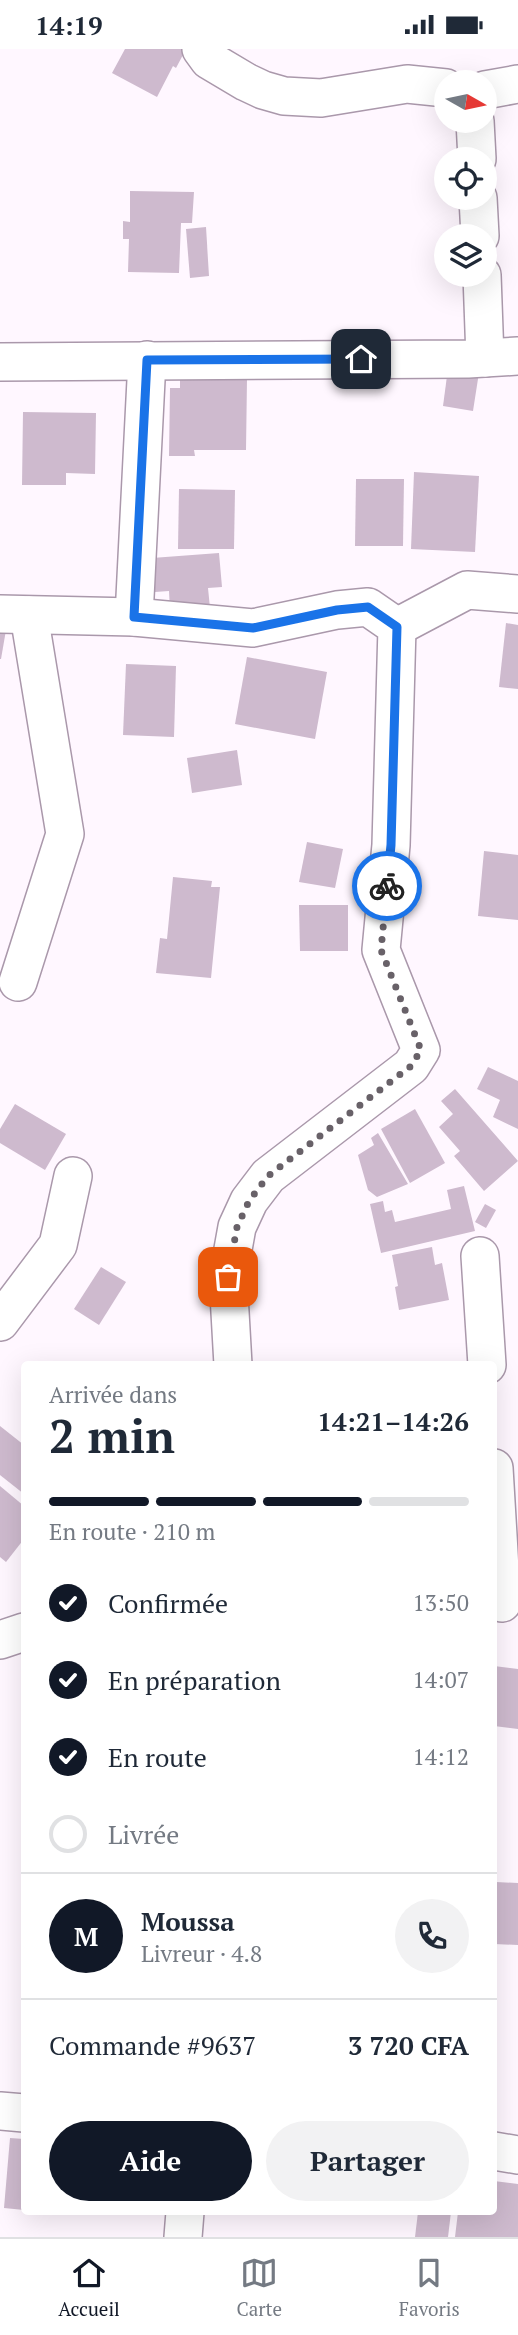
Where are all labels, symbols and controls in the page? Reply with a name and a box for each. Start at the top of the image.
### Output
text: 14:19 [35,8,103,42]
north arrow [434,70,497,133]
map controls [434,70,497,287]
button: locate [434,147,497,210]
button: layers [434,224,497,287]
pin [331,329,391,389]
icon: home [342,340,380,378]
courier [352,851,422,921]
icon: bike [368,867,406,905]
pin [198,1247,258,1307]
icon: bag [209,1258,247,1296]
text: Arrivée dans [49,1379,177,1410]
text: 14:21–14:26 [317,1404,469,1438]
text: 2 min [49,1405,175,1466]
text: En route · 210 m [49,1516,215,1547]
icon: check [49,1584,87,1622]
text: Confirmée [108,1586,228,1620]
text: 13:50 [412,1587,469,1618]
icon: check [49,1661,87,1699]
text: En préparation [108,1663,281,1697]
text: 14:07 [412,1664,469,1695]
icon: check [49,1738,87,1776]
text: En route [108,1740,207,1774]
text: 14:12 [412,1741,469,1772]
text: Livrée [108,1817,179,1851]
button: phone [395,1899,469,1973]
text: Moussa [141,1904,235,1938]
text: M [74,1919,98,1953]
text: Livreur · 4.8 [141,1938,262,1969]
text: Commande #9637 [49,2028,256,2062]
text: 3 720 CFA [348,2028,469,2062]
button: Aide [49,2121,252,2201]
button: Partager [266,2121,469,2201]
tab: Accueil [58,2254,120,2321]
tab: Carte [236,2254,282,2321]
tab: Favoris [399,2254,460,2321]

